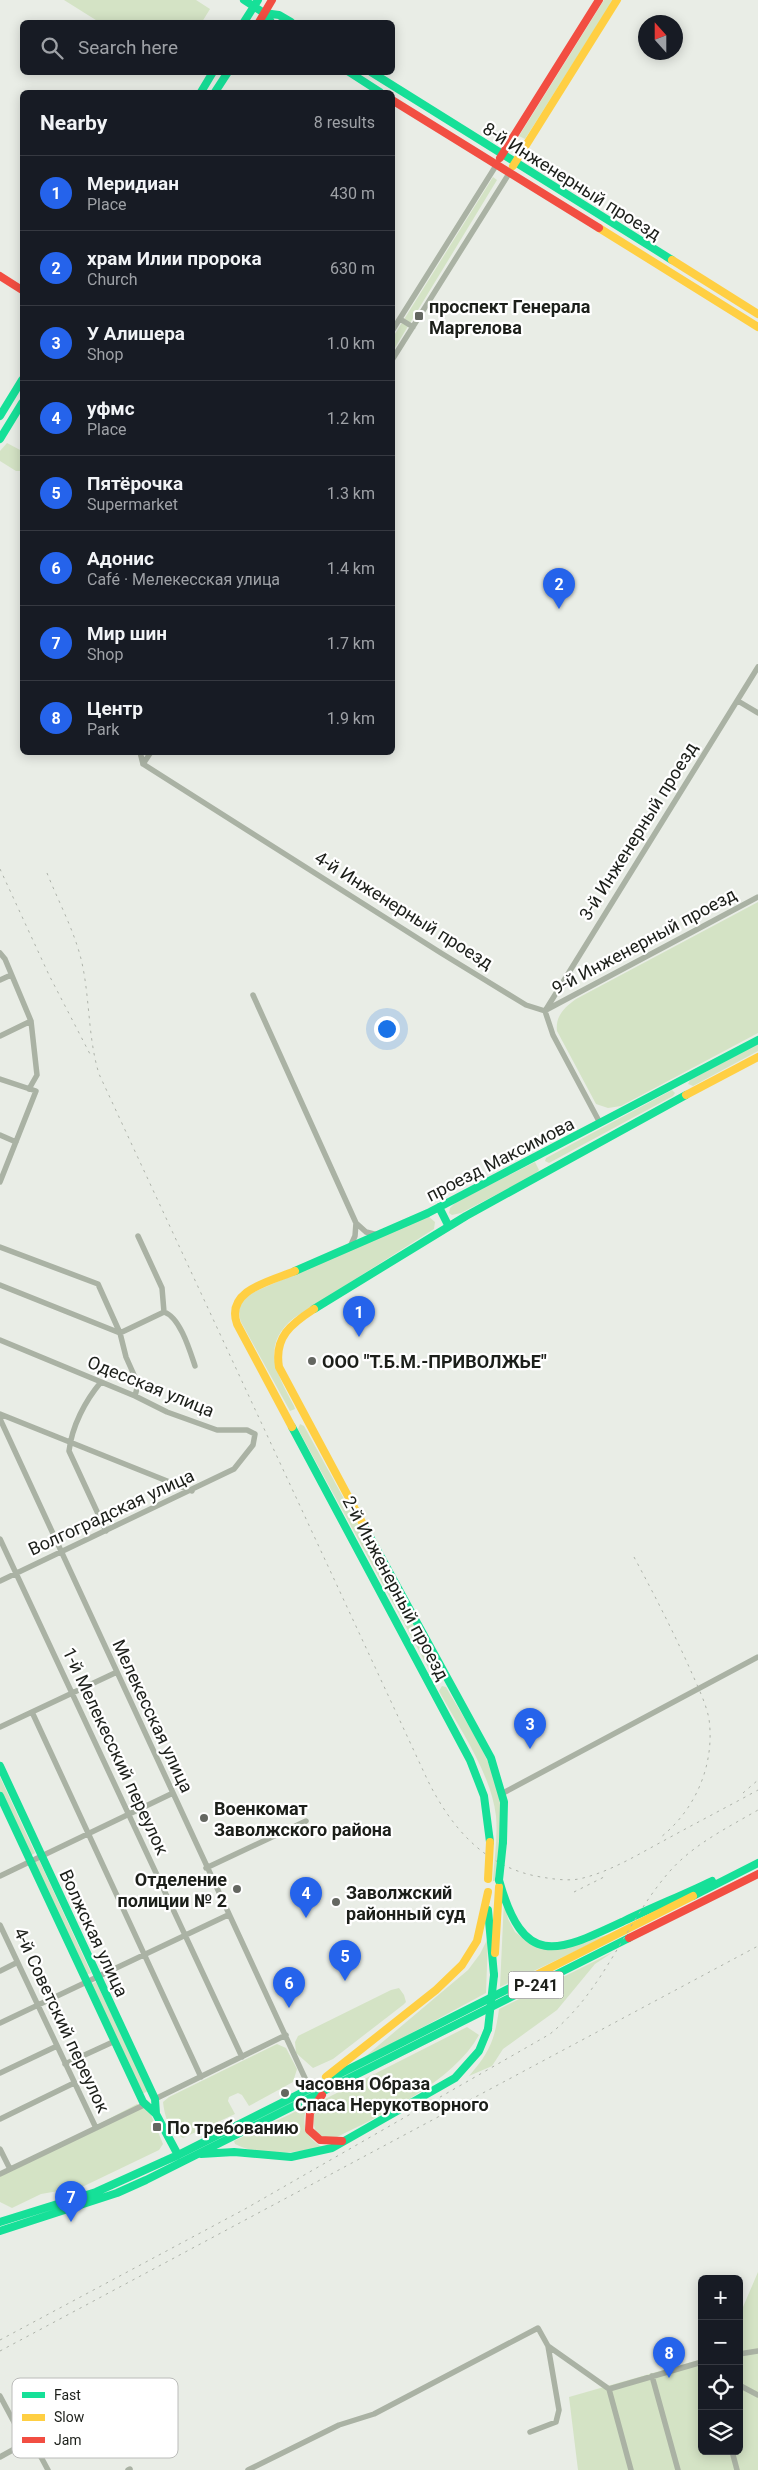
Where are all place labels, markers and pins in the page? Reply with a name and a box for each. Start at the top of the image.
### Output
place label: проспект Генерала Маргелова [429,296,591,338]
marker: проспект Генерала Маргелова [413,310,425,322]
pin: 2 [543,568,575,609]
pin: 1 [343,1296,375,1337]
place label: ООО "Т.Б.М.-ПРИВОЛЖЬЕ" [322,1351,547,1372]
marker: ООО "Т.Б.М.-ПРИВОЛЖЬЕ" [306,1355,318,1367]
pin: 3 [514,1708,546,1749]
place label: Военкомат Заволжского района [214,1798,392,1840]
marker: Военкомат Заволжского района [198,1812,210,1824]
place label: Отделение полиции № 2 [118,1869,227,1911]
pin: 4 [290,1877,322,1918]
place label: Заволжский районный суд [346,1882,466,1924]
marker: Отделение полиции № 2 [231,1883,243,1895]
marker: Заволжский районный суд [330,1896,342,1908]
pin: 5 [329,1940,361,1981]
pin: 6 [273,1967,305,2008]
place label: часовня Образа Спаса Нерукотворного [295,2073,489,2115]
marker: часовня Образа Спаса Нерукотворного [279,2087,291,2099]
place label: По требованию [167,2117,299,2138]
marker: По требованию [151,2121,163,2133]
pin: 7 [55,2181,87,2222]
pin: 8 [653,2337,685,2378]

